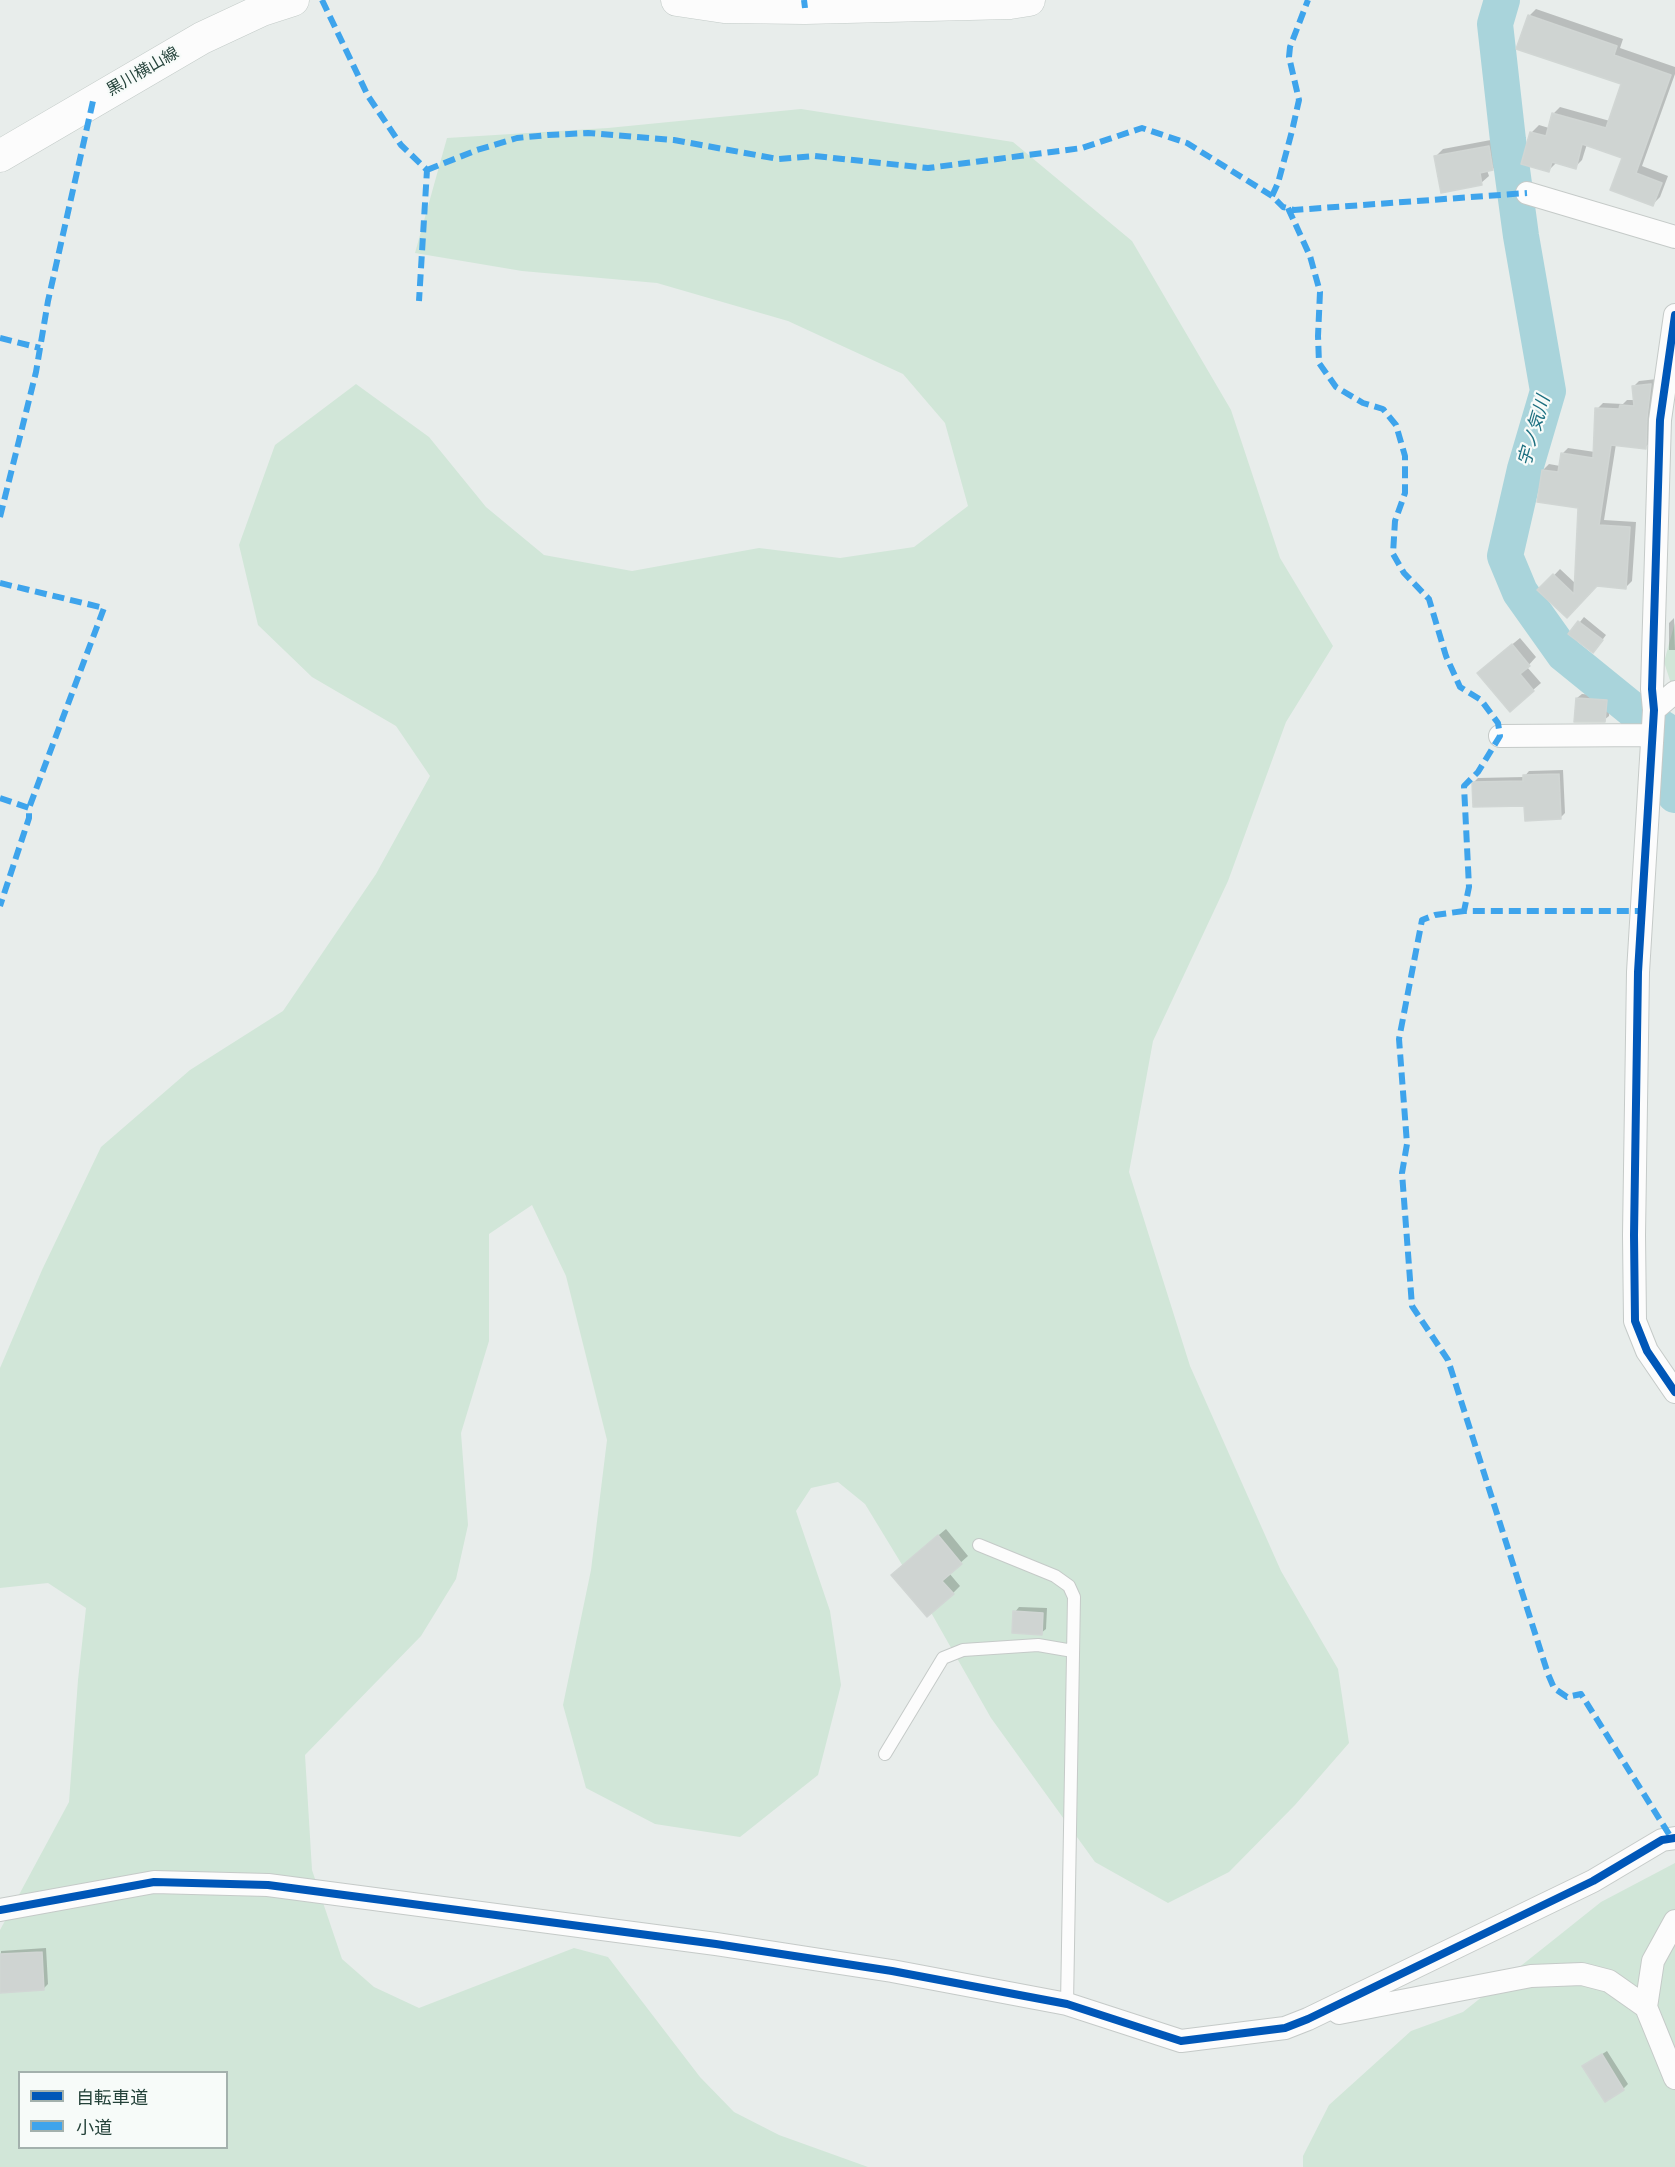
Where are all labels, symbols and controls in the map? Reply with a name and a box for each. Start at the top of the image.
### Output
street label: 黒川横山線 [104,44,182,100]
water label: 宇ノ気川 [1515,393,1555,469]
legend [18,2071,228,2149]
text: 自転車道 [76,2087,148,2109]
text: 小道 [76,2117,112,2139]

